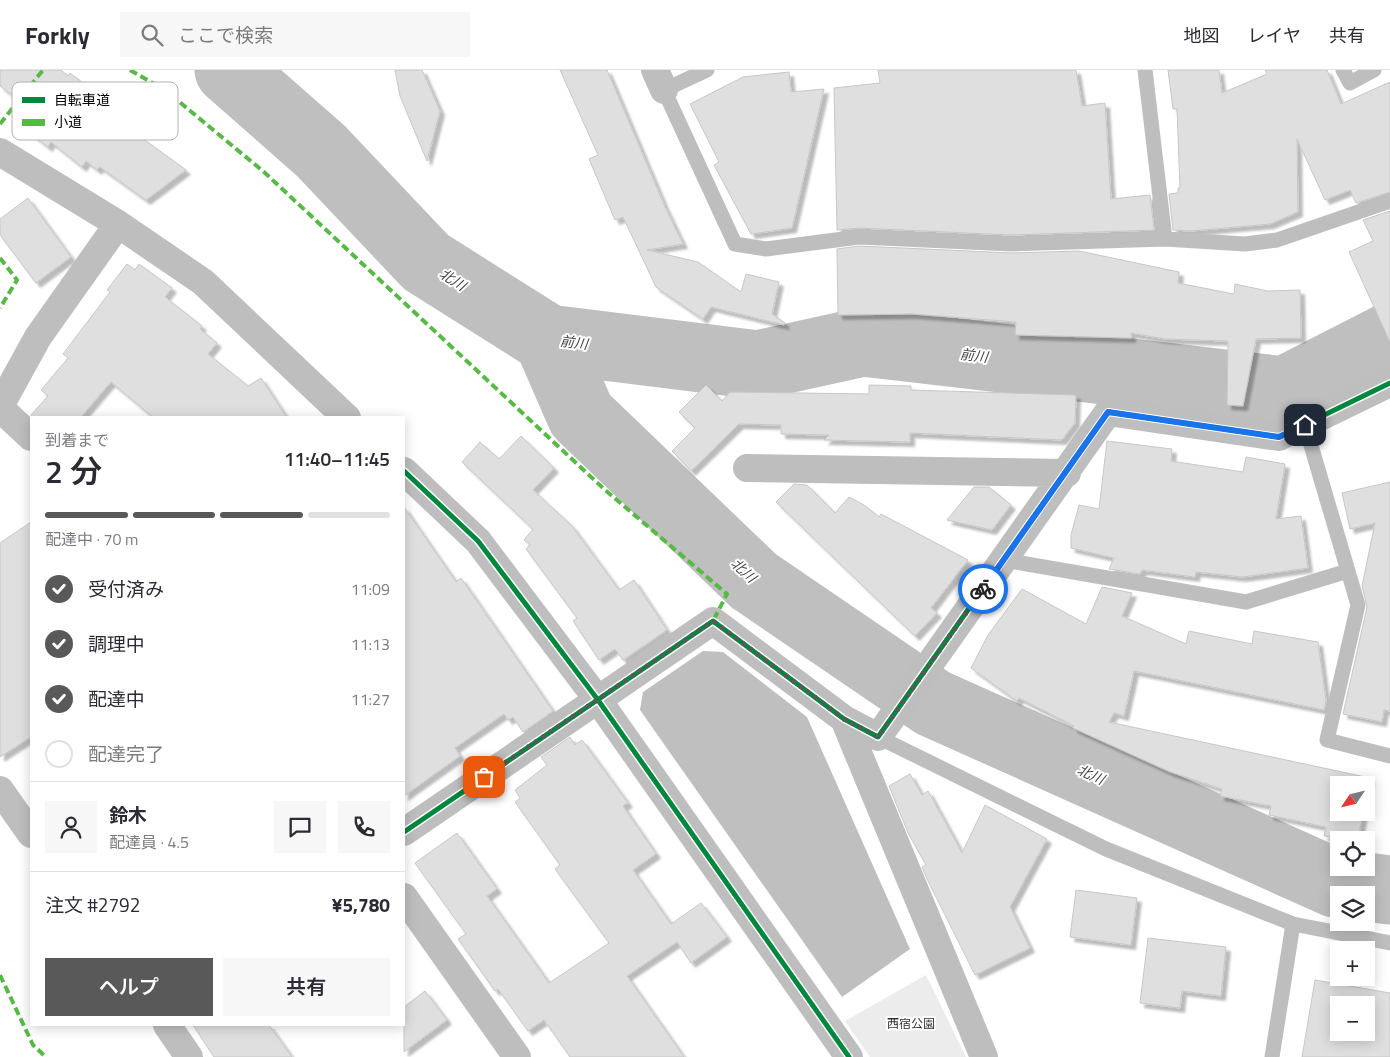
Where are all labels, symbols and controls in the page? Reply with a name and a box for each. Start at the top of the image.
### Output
search box [120,12,470,57]
text: Forkly [25,17,90,53]
text: ここで検索 [178,20,273,49]
icon: search [138,21,166,49]
text: 地図 [1184,22,1220,49]
text: レイヤ [1248,22,1301,49]
text: 共有 [1329,22,1365,49]
legend [12,82,178,140]
text: 自転車道 [54,89,110,110]
text: 小道 [54,111,82,132]
water label: 北川 [436,263,472,296]
water label: 前川 [559,330,591,354]
water label: 前川 [959,343,991,367]
pin [1284,404,1326,446]
icon: home [1291,411,1319,439]
text: 到着まで [45,428,109,452]
text: 11:40–11:45 [284,444,390,473]
text: 2 分 [45,447,102,495]
text: 配達中 · 70 m [45,527,138,551]
water label: 北川 [727,553,763,589]
courier [958,564,1008,614]
text: 受付済み [88,574,164,603]
icon: check [45,575,73,603]
icon: bike [969,575,997,603]
text: 11:09 [351,577,390,601]
text: 調理中 [88,629,145,658]
icon: check [45,630,73,658]
text: 11:13 [351,632,390,656]
text: 配達中 [88,684,145,713]
icon: check [45,685,73,713]
text: 11:27 [351,687,390,711]
text: 配達完了 [88,739,164,768]
pin [463,756,505,798]
water label: 北川 [1074,759,1110,790]
icon: bag [470,763,498,791]
north arrow [1330,776,1375,821]
map controls [1330,776,1375,1041]
text: 鈴木 [109,800,147,829]
button: person [45,801,97,853]
button: chat [274,801,326,853]
button: phone [338,801,390,853]
text: 配達員 · 4.5 [109,830,189,854]
button: locate [1330,831,1375,876]
button: layers [1330,886,1375,931]
text: 注文 #2792 [45,890,140,919]
text: ¥5,780 [332,890,390,919]
button: + [1330,941,1375,986]
button: ヘルプ [45,958,213,1016]
button: 共有 [223,958,390,1016]
button: − [1330,996,1375,1041]
park label: 西宿公園 [887,1014,935,1033]

